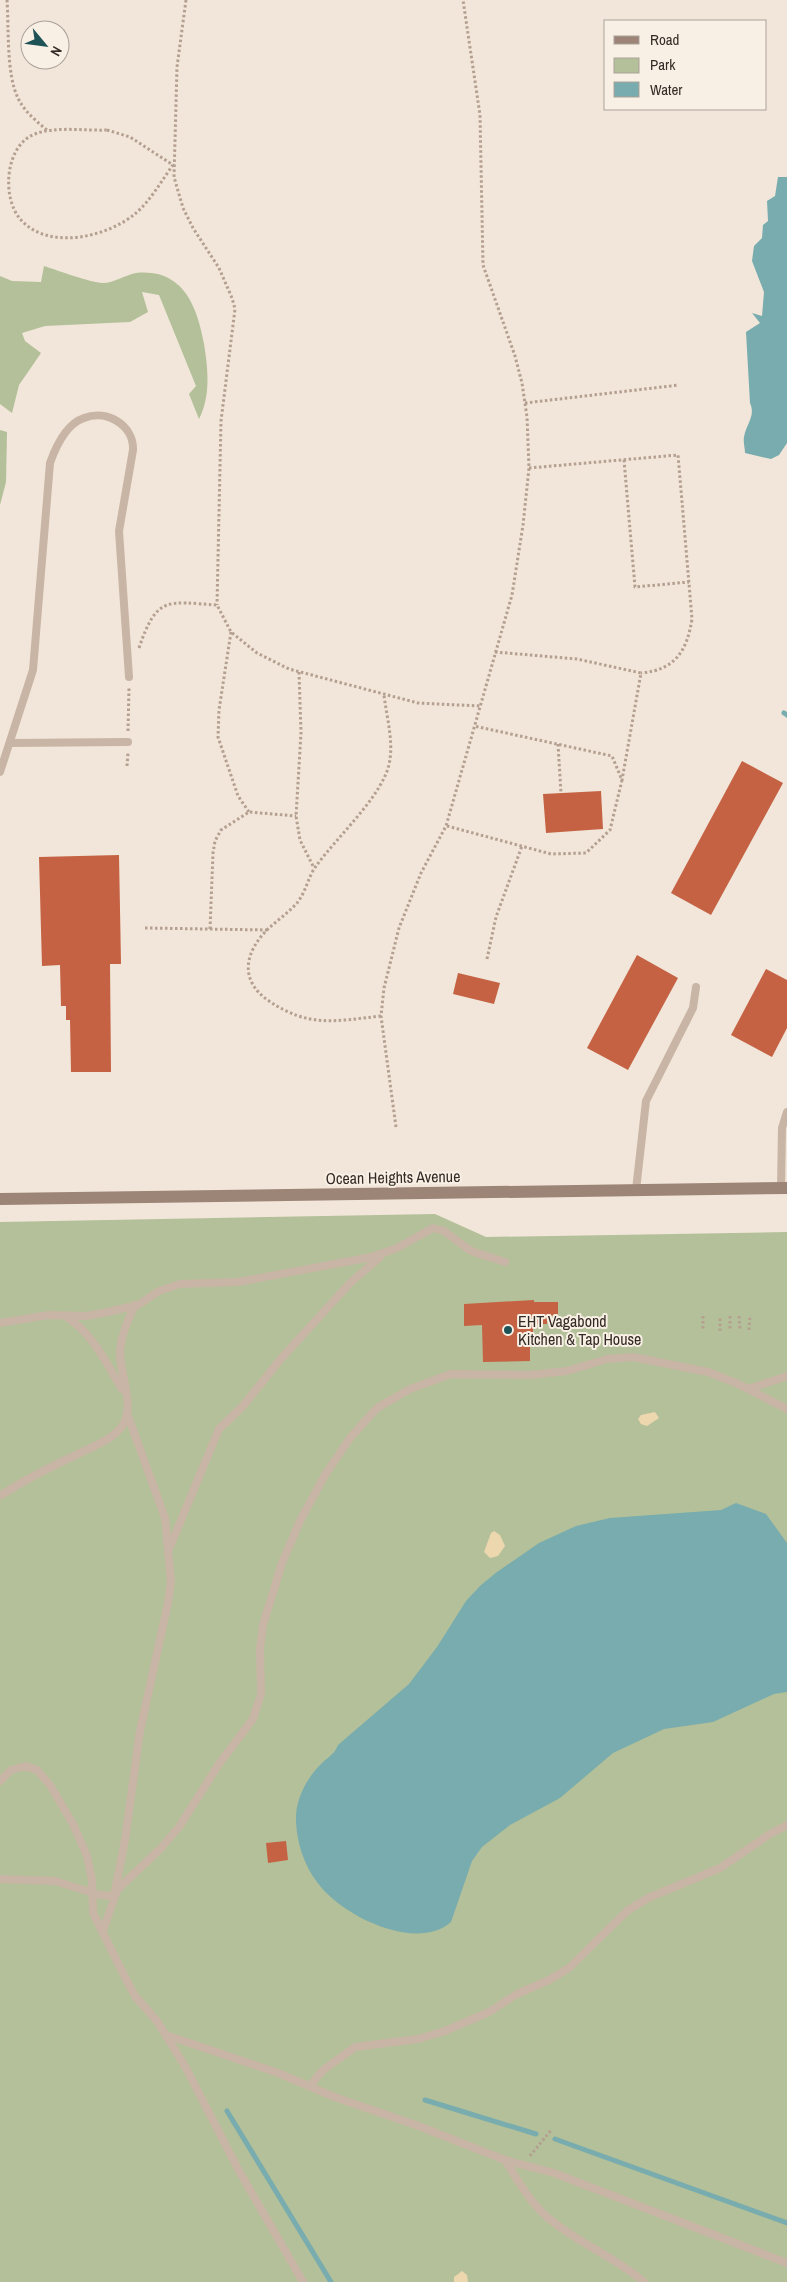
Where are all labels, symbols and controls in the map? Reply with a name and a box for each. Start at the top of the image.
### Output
north arrow [20,20,70,70]
legend [604,20,767,110]
text: Road [650,29,679,50]
text: N [46,43,66,59]
text: Park [650,54,676,75]
text: Water [650,79,682,100]
street label: Ocean Heights Avenue [325,1165,461,1189]
place label: EHT Vagabond Kitchen & Tap House [518,1310,641,1350]
marker: EHT Vagabond Kitchen & Tap House [502,1324,514,1336]

